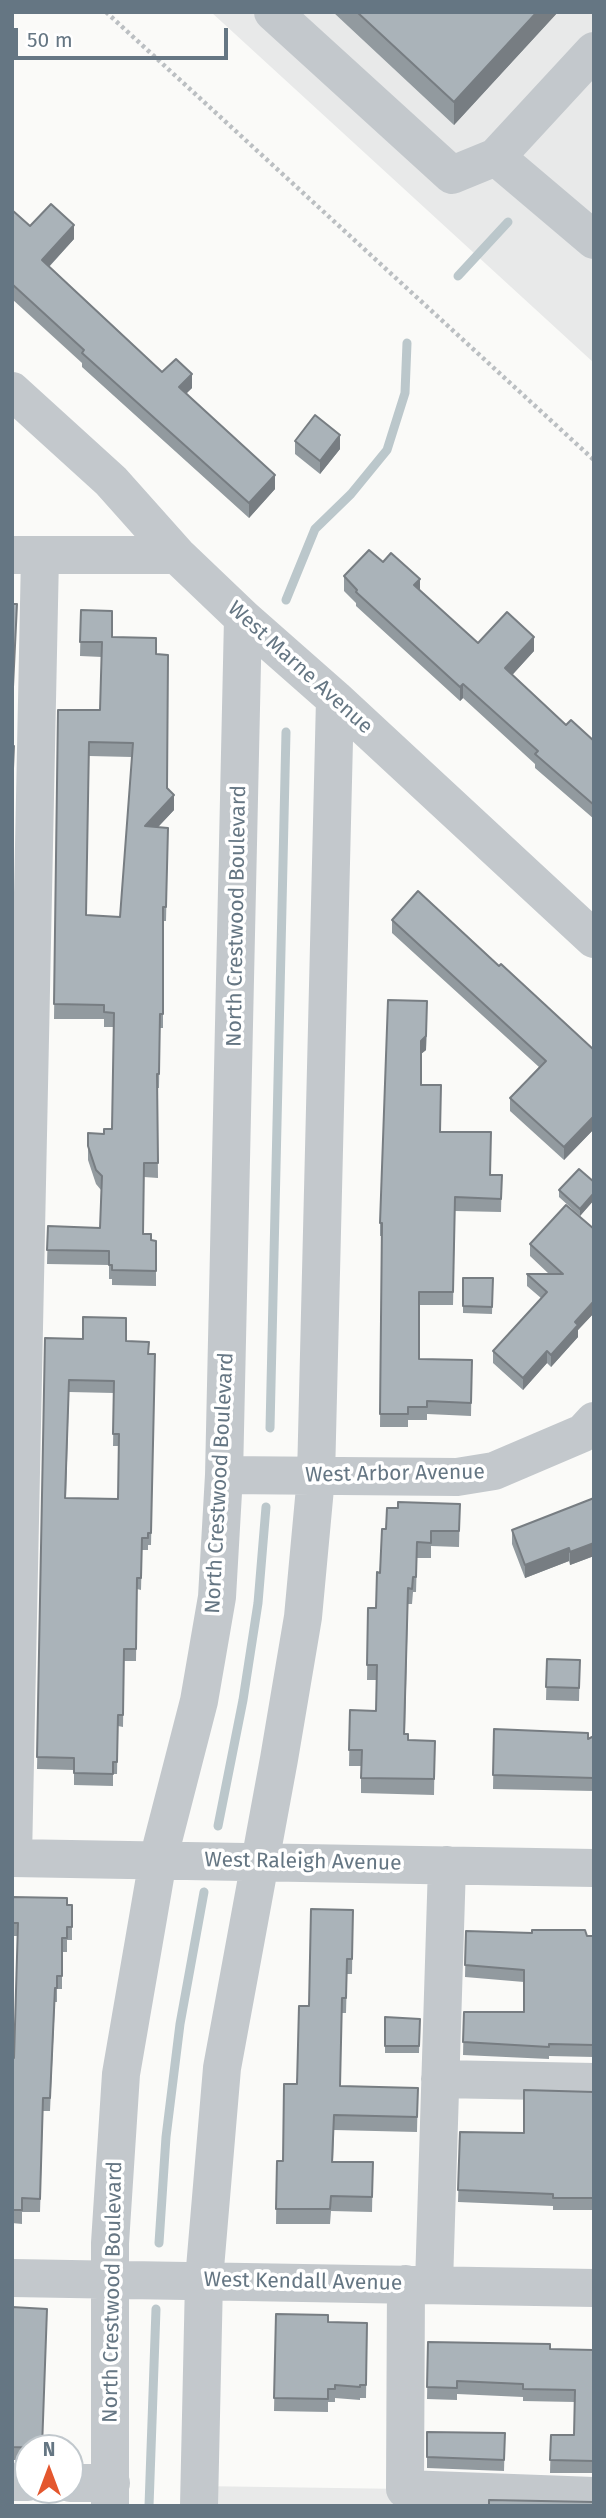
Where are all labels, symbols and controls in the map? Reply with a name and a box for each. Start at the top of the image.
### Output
scale bar [18,14,231,58]
text: 50 m [27,27,73,53]
street label: West Marne Avenue [222,596,378,740]
street label: North Crestwood Boulevard [222,785,252,1047]
street label: North Crestwood Boulevard [201,1352,239,1614]
street label: West Arbor Avenue [305,1460,485,1488]
street label: West Raleigh Avenue [204,1848,402,1876]
street label: North Crestwood Boulevard [98,2161,128,2423]
street label: West Kendall Avenue [203,2268,403,2296]
north arrow [14,2434,84,2504]
text: N [43,2438,55,2461]

